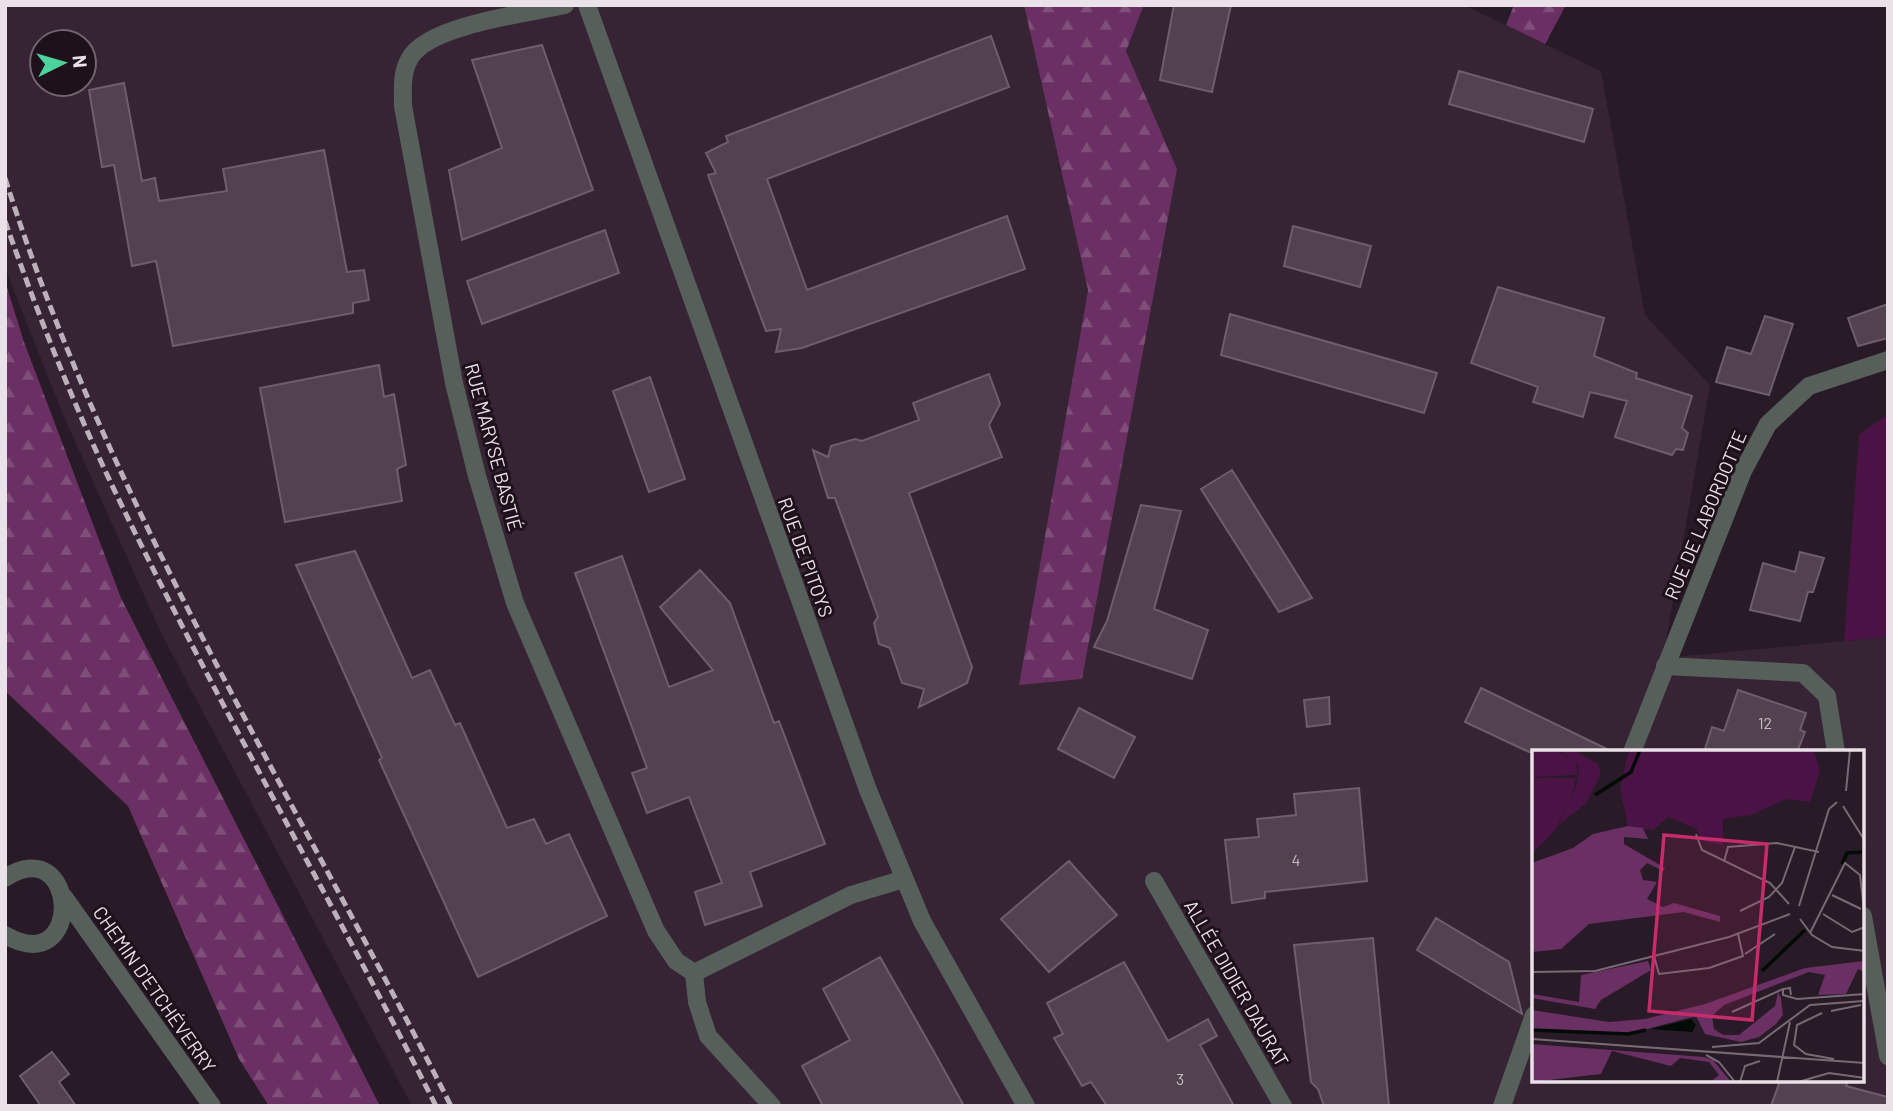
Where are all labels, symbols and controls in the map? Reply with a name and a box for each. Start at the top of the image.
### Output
north arrow [28,28,98,98]
text: N [68,54,92,69]
street label: RUE MARYSE BASTIÉ [461,360,527,534]
street label: RUE DE LABORDOTTE [1659,427,1751,603]
street label: RUE DE PITOYS [774,494,838,620]
house number: 12 [1758,713,1772,732]
inset map [1532,750,1865,1083]
house number: 4 [1292,850,1300,869]
street label: ALLÉE DIDIER DAURAT [1180,896,1294,1070]
street label: CHEMIN D'ETCHÉVERRY [89,901,221,1077]
house number: 3 [1176,1069,1184,1088]

